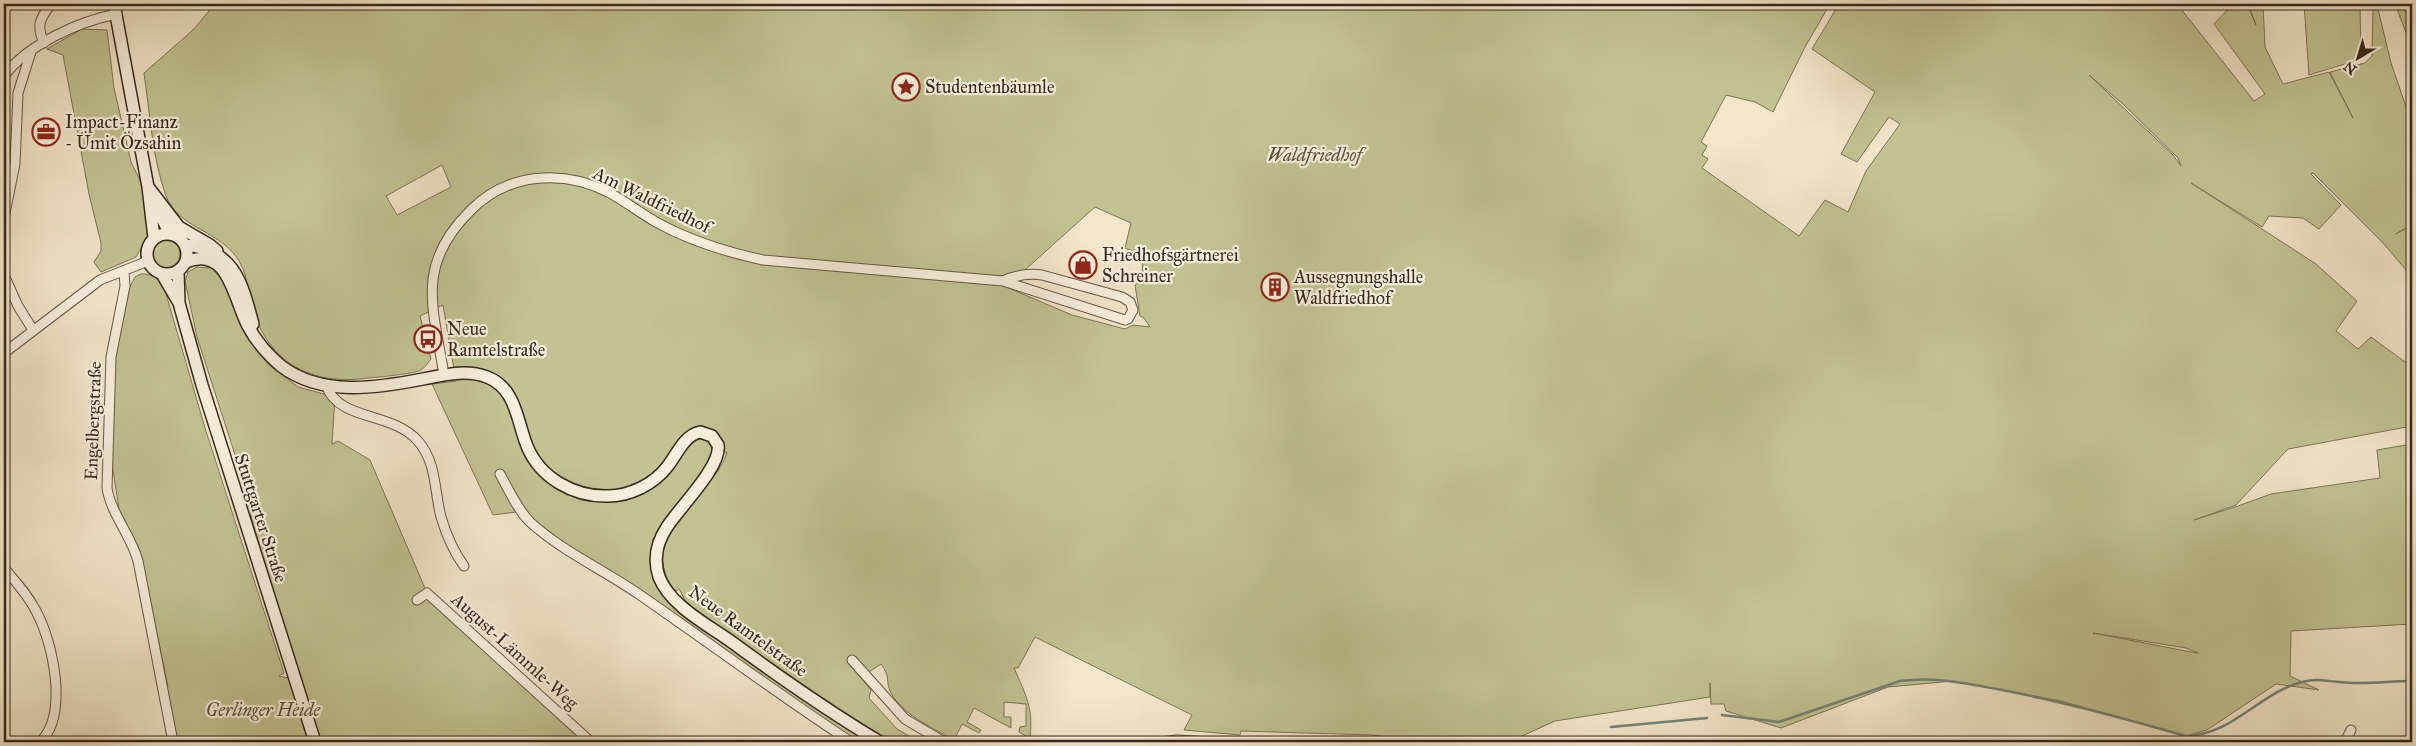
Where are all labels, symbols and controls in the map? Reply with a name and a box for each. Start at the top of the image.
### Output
north arrow [2334,32,2384,82]
text: N [2340,57,2360,78]
place icon: Studentenbäumle [891,72,921,102]
place label: Studentenbäumle [925,76,1054,98]
place label: Impact-Finanz - Ümit Özsahin [65,111,181,154]
office icon: Impact-Finanz - Ümit Özsahin [31,117,61,147]
park label: Waldfriedhof [1268,144,1367,166]
street label: Am Waldfriedhof [589,162,717,239]
place label: Friedhofsgärtnerei Schreiner [1102,244,1239,287]
shop icon: Friedhofsgärtnerei Schreiner [1068,250,1098,280]
place label: Aussegnungshalle Waldfriedhof [1293,266,1423,309]
building icon: Aussegnungshalle Waldfriedhof [1260,272,1290,302]
place label: Neue Ramtelstraße [447,318,545,361]
bus stop icon: Neue Ramtelstraße [413,324,443,354]
street label: Engelbergstraße [80,361,107,481]
street label: Stuttgarter Straße [229,451,292,586]
street label: Neue Ramtelstraße [684,580,812,682]
street label: August-Lämmle-Weg [446,588,583,715]
park label: Gerlinger Heide [206,699,322,721]

